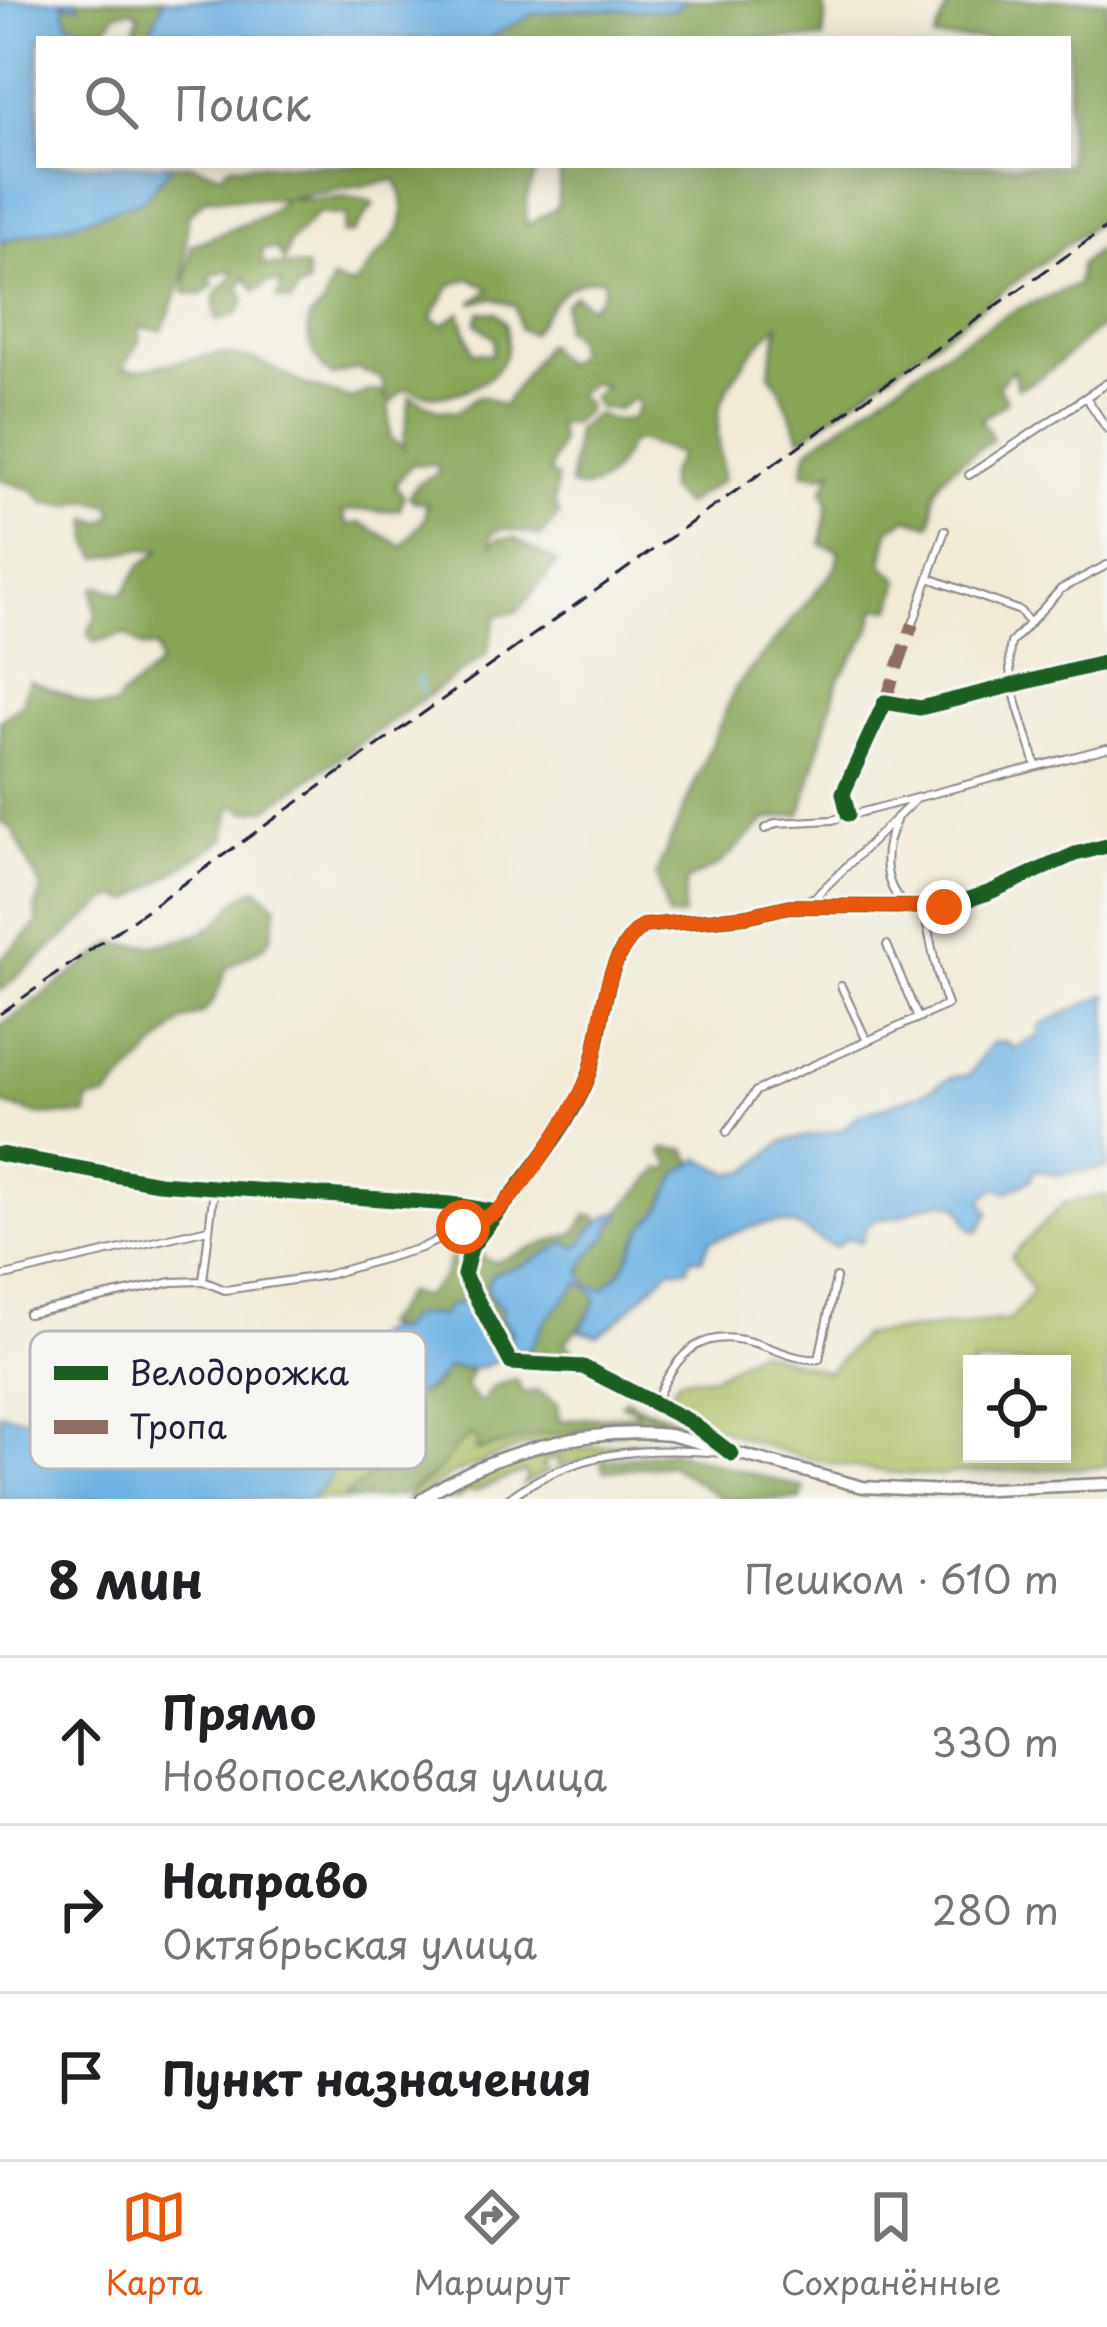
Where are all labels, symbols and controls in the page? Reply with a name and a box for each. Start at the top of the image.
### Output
search box [36,36,1071,168]
text: Поиск [174,68,311,136]
icon: search [78,69,144,135]
route end [917,880,971,934]
route start [436,1200,490,1254]
legend [30,1331,426,1469]
text: Велодорожка [129,1346,349,1396]
map controls [963,1355,1071,1463]
button: locate [963,1355,1071,1463]
text: Тропа [129,1400,228,1450]
text: 8 мин [48,1539,203,1616]
text: Пешком · 610 m [744,1548,1059,1607]
text: Прямо [162,1677,316,1745]
icon: ahead [48,1708,114,1774]
text: 330 m [931,1711,1059,1770]
text: Новопоселковая улица [162,1745,607,1804]
text: Направо [162,1845,368,1913]
icon: right [48,1876,114,1942]
text: 280 m [932,1879,1059,1938]
text: Октябрьская улица [162,1913,537,1972]
text: Пункт назначения [162,2043,592,2111]
icon: arrive [48,2044,114,2110]
tab: Карта [106,2184,202,2306]
tab: Маршрут [414,2184,570,2306]
tab: Сохранённые [781,2184,1001,2306]

